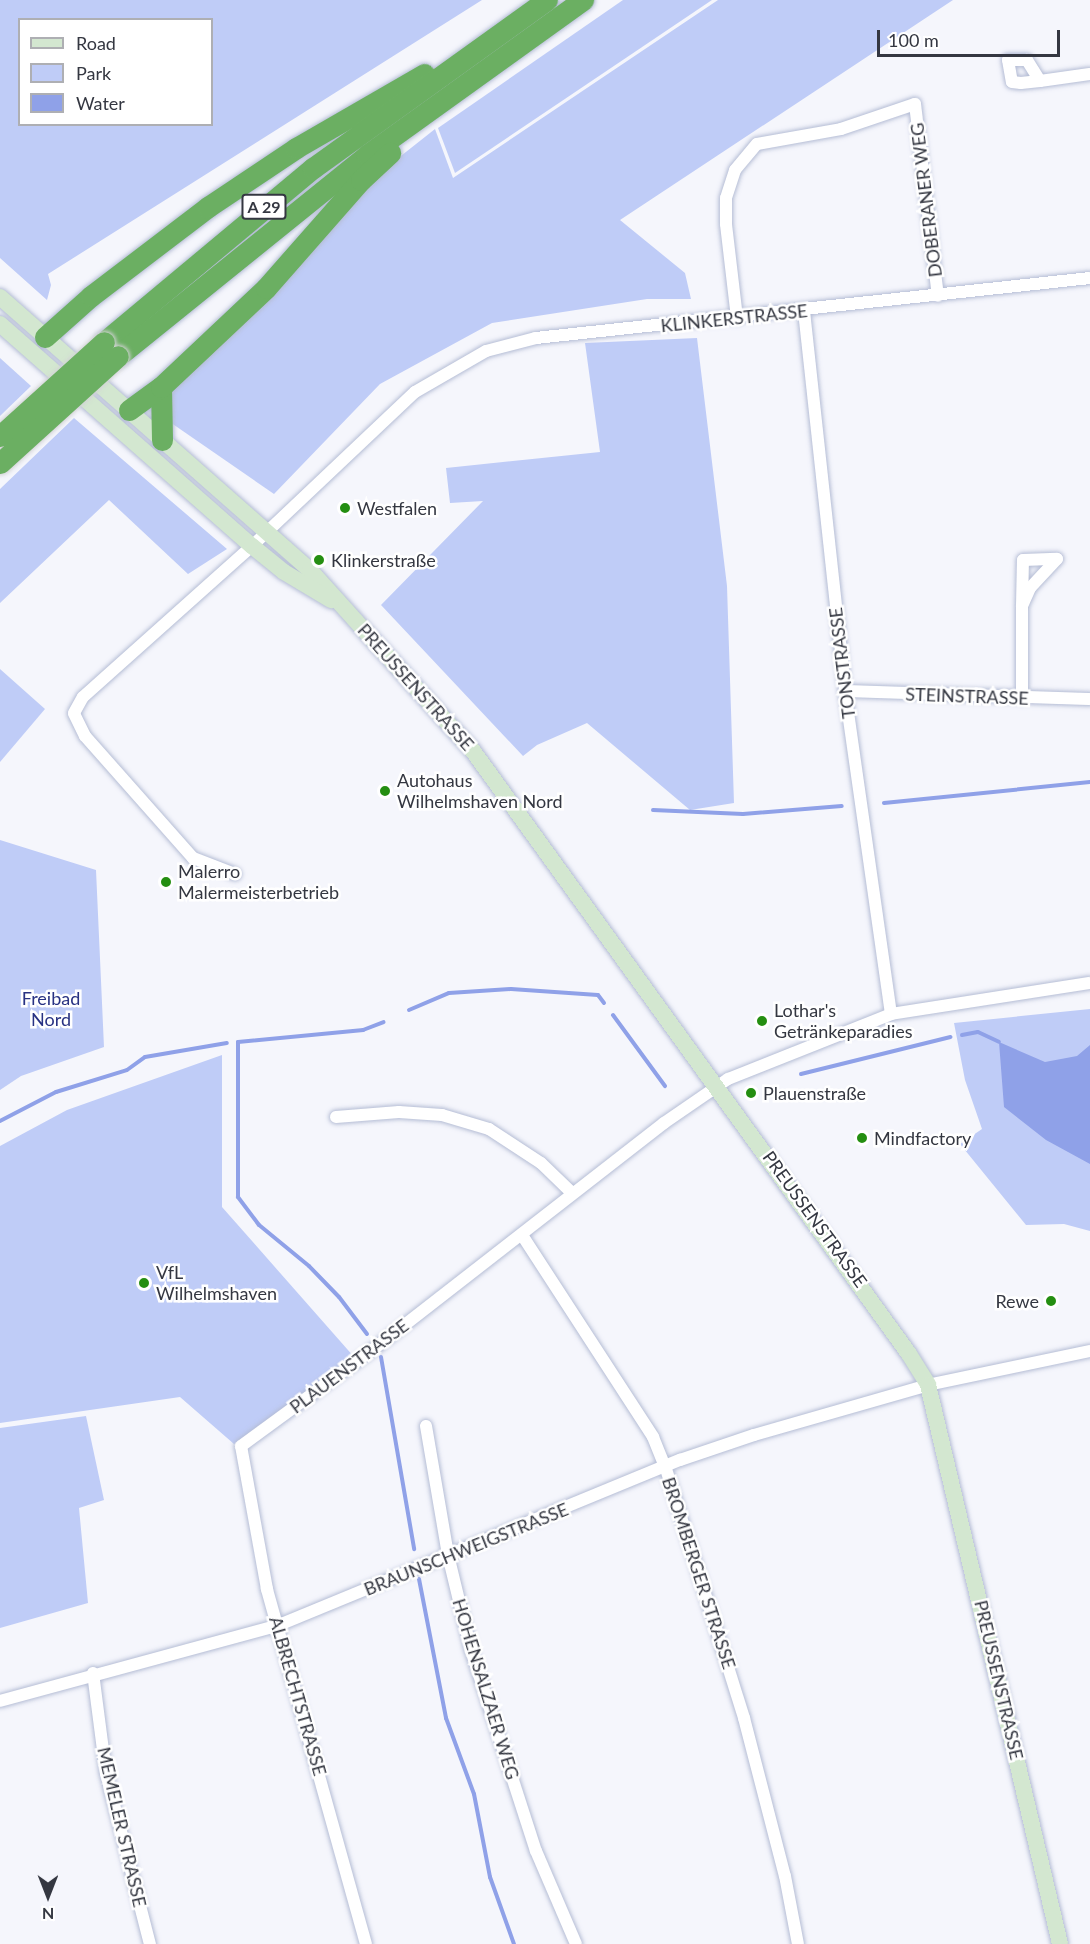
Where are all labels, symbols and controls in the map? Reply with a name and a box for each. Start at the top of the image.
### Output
legend [18,18,213,126]
scale bar [880,18,1063,56]
text: 100 m [888,29,939,51]
text: Road [76,32,116,54]
text: Park [76,62,111,84]
text: Water [76,92,125,114]
street label: DOBERANER WEG [906,122,946,278]
road number: A 29 [240,194,288,220]
street label: KLINKERSTRASSE [660,300,808,336]
place label: Westfalen [357,497,437,519]
marker: Westfalen [338,501,352,515]
place label: Klinkerstraße [331,549,436,571]
marker: Klinkerstraße [312,553,326,567]
street label: TONSTRASSE [824,606,860,720]
street label: PREUSSENSTRASSE [353,619,479,755]
street label: STEINSTRASSE [905,683,1029,709]
place label: Autohaus Wilhelmshaven Nord [397,770,562,812]
marker: Autohaus Wilhelmshaven Nord [378,784,392,798]
place label: Malerro Malermeisterbetrieb [178,861,339,904]
marker: Malerro Malermeisterbetrieb [159,875,173,889]
park label: Freibad Nord [22,988,80,1030]
place label: Lothar's Getränkeparadies [774,1000,913,1042]
marker: Lothar's Getränkeparadies [755,1014,769,1028]
place label: Plauenstraße [763,1082,866,1104]
marker: Plauenstraße [744,1086,758,1100]
place label: Mindfactory [874,1127,971,1149]
marker: Mindfactory [855,1131,869,1145]
street label: PREUSSENSTRASSE [758,1147,872,1291]
place label: VfL Wilhelmshaven [156,1262,277,1304]
marker: VfL Wilhelmshaven [137,1276,151,1290]
place label: Rewe [995,1290,1039,1312]
marker: Rewe [1044,1294,1058,1308]
street label: PLAUENSTRASSE [285,1314,413,1418]
street label: BROMBERGER STRASSE [658,1474,740,1672]
street label: BRAUNSCHWEIGSTRASSE [361,1498,571,1600]
street label: HOHENSALZAER WEG [448,1596,524,1782]
street label: PREUSSENSTRASSE [970,1598,1028,1762]
street label: ALBRECHTSTRASSE [265,1614,331,1778]
street label: MEMELER STRASSE [93,1745,151,1909]
north arrow [18,1866,78,1926]
text: N [42,1905,54,1924]

